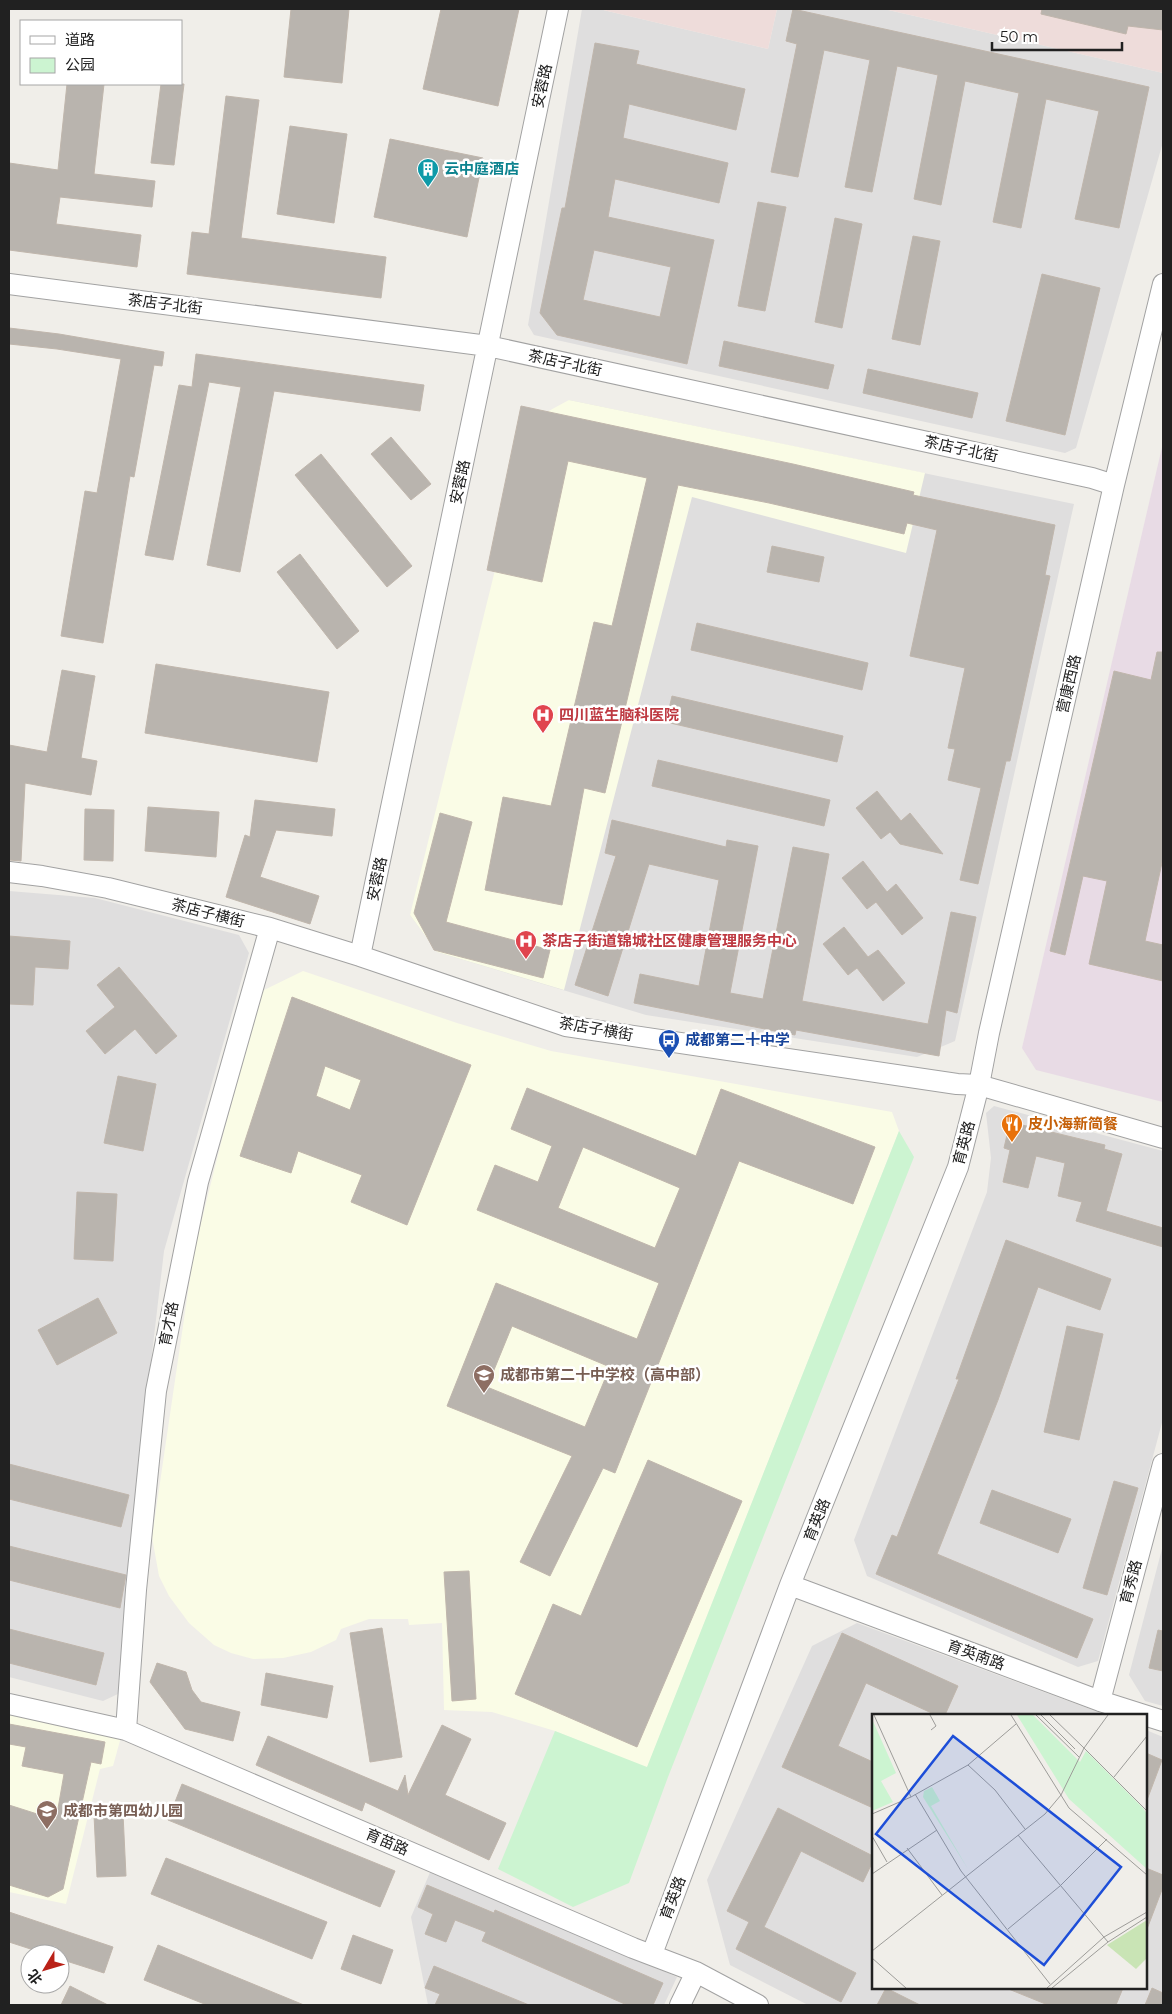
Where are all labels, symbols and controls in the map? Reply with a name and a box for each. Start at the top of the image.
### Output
legend [20,20,182,85]
scale bar [992,20,1122,52]
text: 50 m [1000,27,1038,46]
text: 道路 [65,30,95,49]
text: 公园 [65,55,95,74]
street label: 安蓉路 [528,62,555,110]
building icon: 云中庭酒店 [416,157,440,188]
place label: 云中庭酒店 [444,159,519,178]
street label: 茶店子北街 [127,290,203,318]
street label: 茶店子北街 [526,345,604,380]
street label: 茶店子北街 [922,431,1000,466]
street label: 安蓉路 [446,458,473,506]
street label: 营康西路 [1053,653,1085,715]
hospital icon: 四川蓝生脑科医院 [531,703,555,734]
place label: 四川蓝生脑科医院 [559,705,679,724]
street label: 安蓉路 [363,855,390,903]
street label: 茶店子横街 [169,894,247,931]
hospital icon: 茶店子街道锦城社区健康管理服务中心 [514,929,538,960]
place label: 茶店子街道锦城社区健康管理服务中心 [542,931,797,950]
street label: 茶店子横街 [557,1013,635,1044]
bus stop icon: 成都第二十中学 [657,1028,681,1059]
place label: 成都第二十中学 [685,1030,790,1049]
restaurant icon: 皮小海新简餐 [1000,1112,1024,1143]
place label: 皮小海新简餐 [1028,1114,1118,1133]
street label: 育英路 [949,1119,979,1167]
street label: 育才路 [155,1300,182,1348]
school or university icon: 成都市第二十中学校（高中部） [472,1363,496,1394]
place label: 成都市第二十中学校（高中部） [500,1365,710,1384]
street label: 育英路 [799,1495,834,1544]
street label: 育秀路 [1116,1558,1146,1606]
street label: 育英南路 [945,1635,1008,1674]
inset map [872,1714,1147,1989]
school or university icon: 成都市第四幼儿园 [35,1799,59,1830]
place label: 成都市第四幼儿园 [63,1801,183,1820]
street label: 育苗路 [363,1824,412,1859]
street label: 育英路 [656,1873,689,1922]
north arrow [20,1944,70,1994]
text: 北 [23,1966,46,1988]

